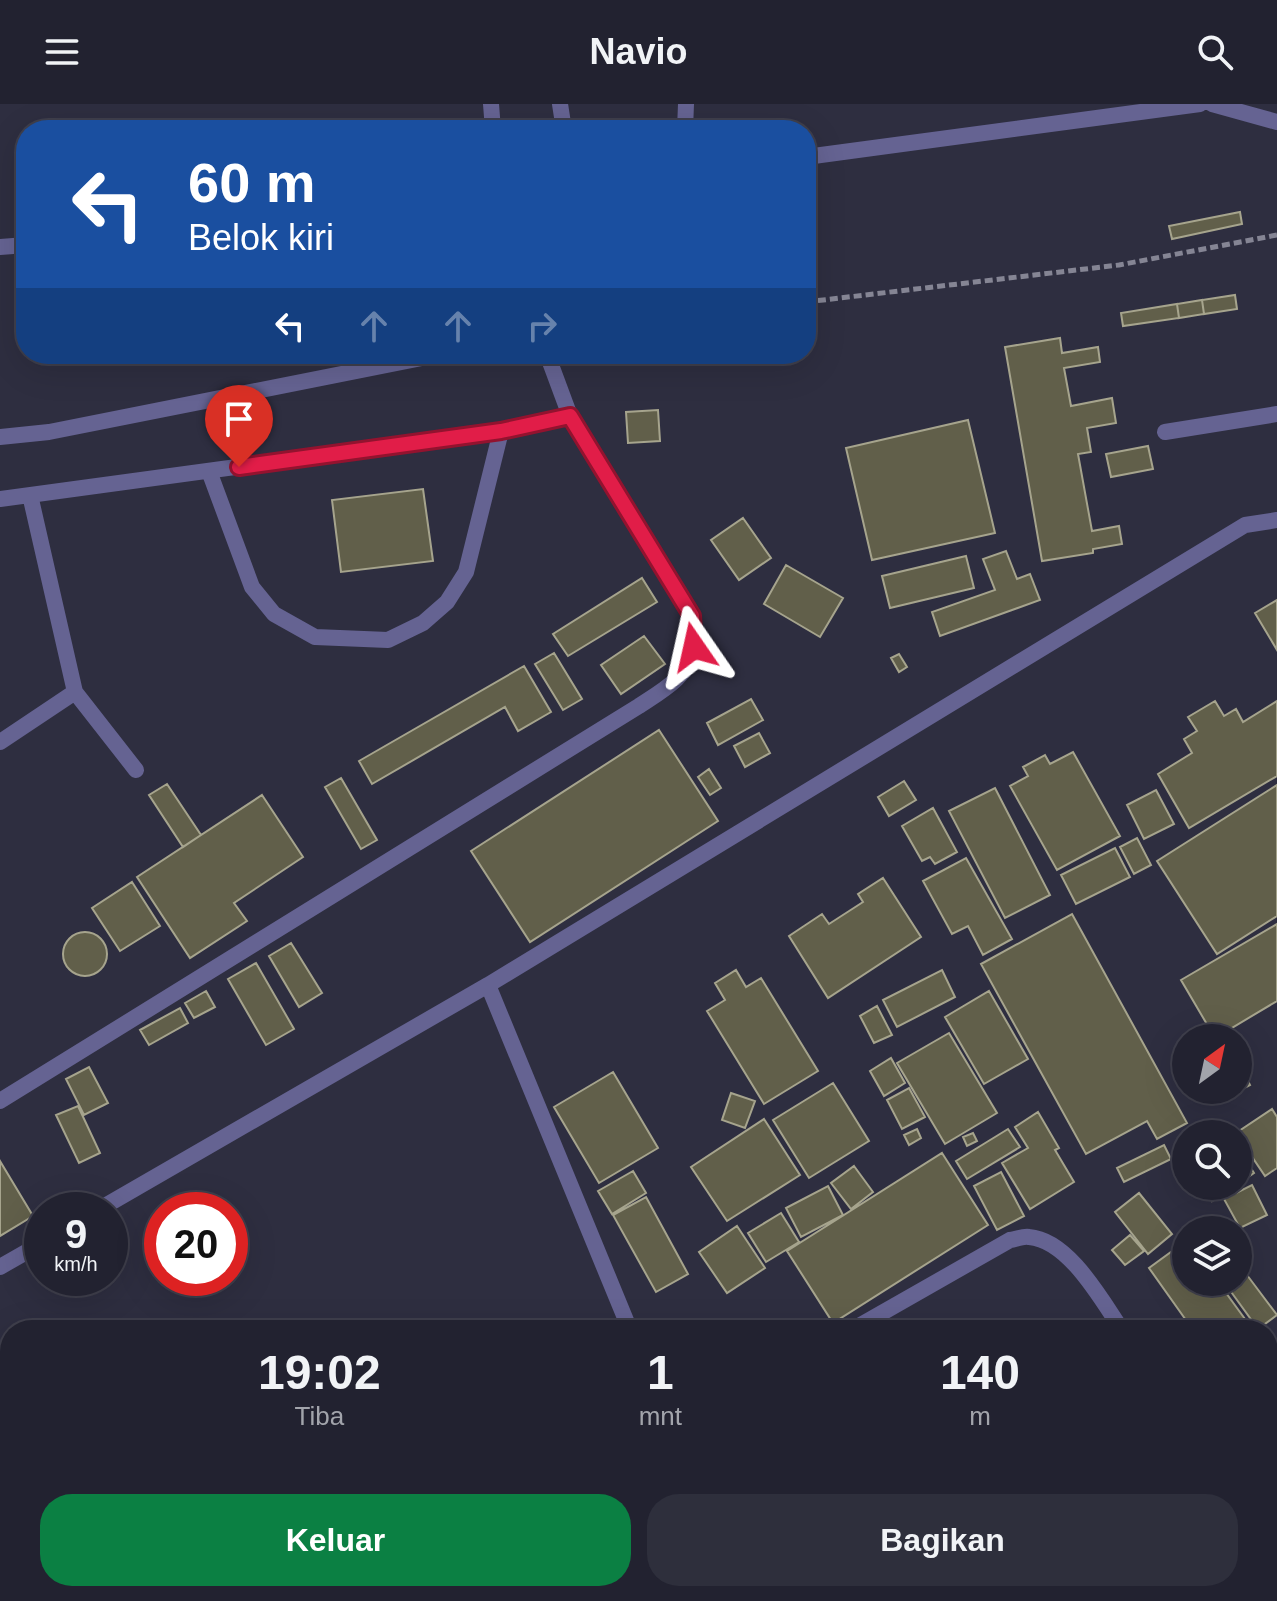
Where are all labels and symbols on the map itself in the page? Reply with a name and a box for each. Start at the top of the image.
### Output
pin [205,385,273,467]
position arrow [652,605,736,689]
north arrow [1172,1024,1252,1104]
speed limit sign: 20 [144,1192,248,1296]

